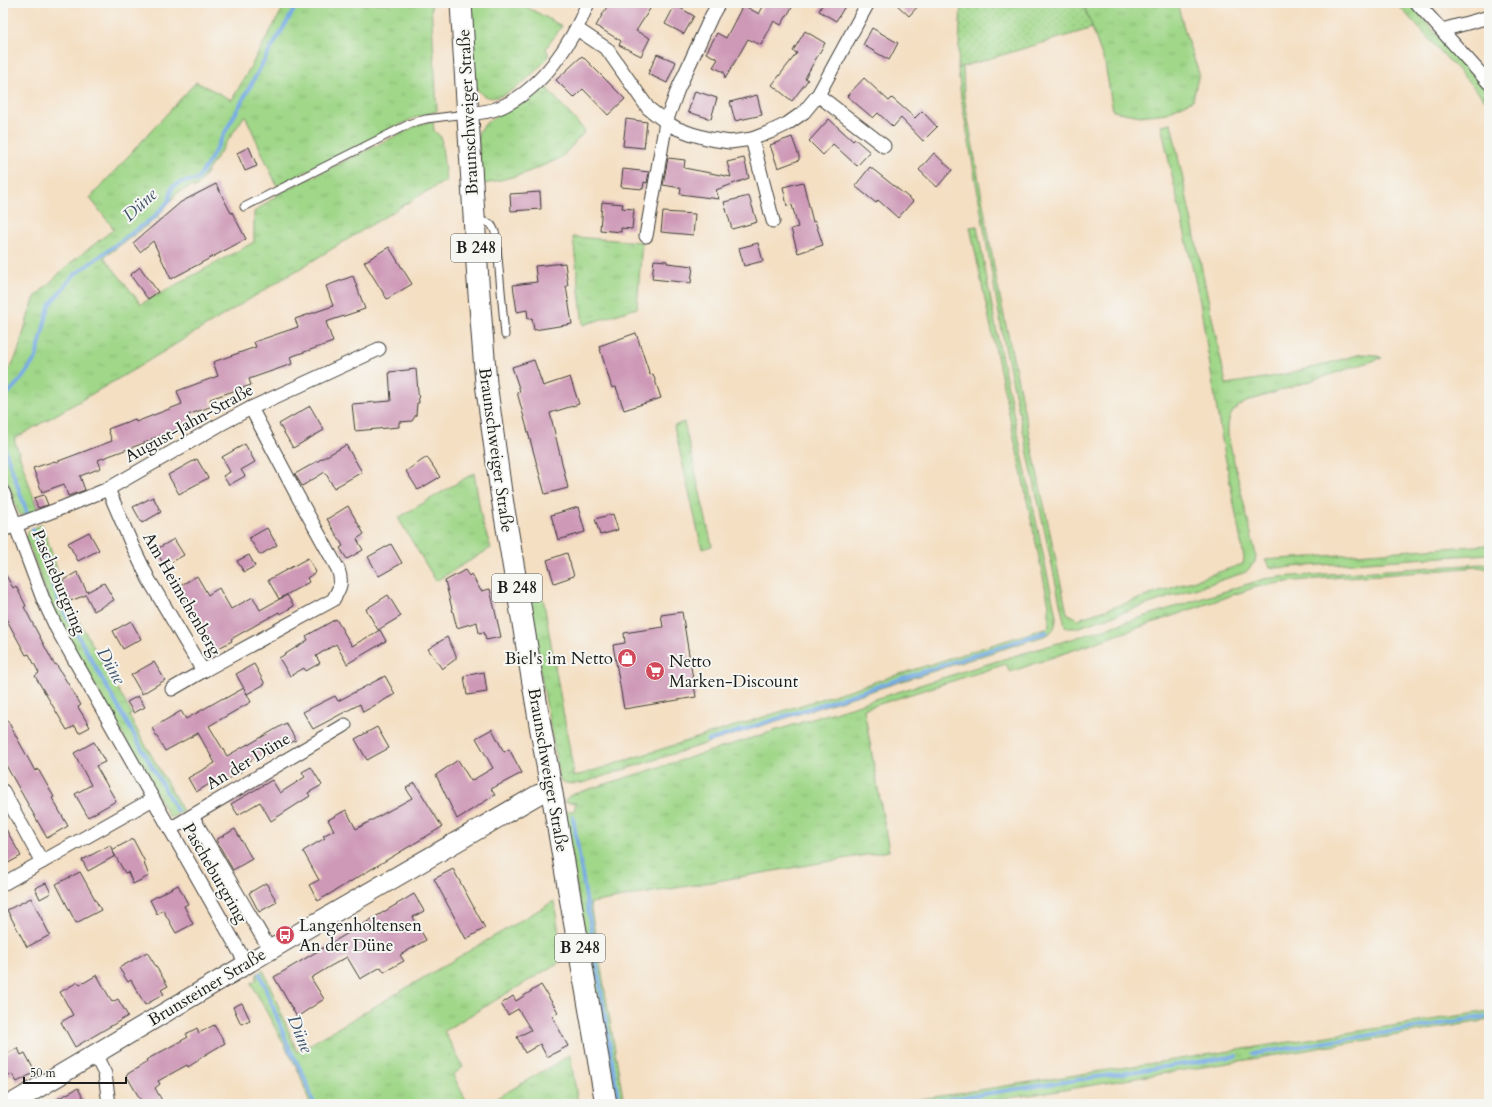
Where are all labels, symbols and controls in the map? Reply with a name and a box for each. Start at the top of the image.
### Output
street label: Braunschweiger Straße [452,28,484,196]
water label: Düne [117,182,164,227]
road number: B 248 [451,234,501,262]
street label: Braunschweiger Straße [473,366,519,534]
street label: August-Jahn-Straße [121,378,257,468]
street label: Pascheburgring [26,526,92,639]
street label: Am Heimchenberg [137,528,227,660]
road number: B 248 [492,574,542,602]
water label: Düne [90,643,132,690]
place label: Biel's im Netto [505,647,613,670]
shop icon: Biel's im Netto [616,647,638,669]
place label: Netto Marken-Discount [669,650,799,693]
supermarket icon: Netto Marken-Discount [644,660,666,682]
street label: Braunschweiger Straße [522,686,574,854]
street label: An der Düne [202,727,294,795]
street label: Pascheburgring [177,819,253,928]
place label: Langenholtensen An der Düne [299,914,422,957]
bus stop icon: Langenholtensen An der Düne [274,924,296,946]
road number: B 248 [555,934,605,962]
street label: Brunsteiner Straße [144,943,270,1031]
water label: Düne [281,1011,319,1058]
scale bar [24,1059,126,1085]
text: 50 m [30,1065,57,1081]

